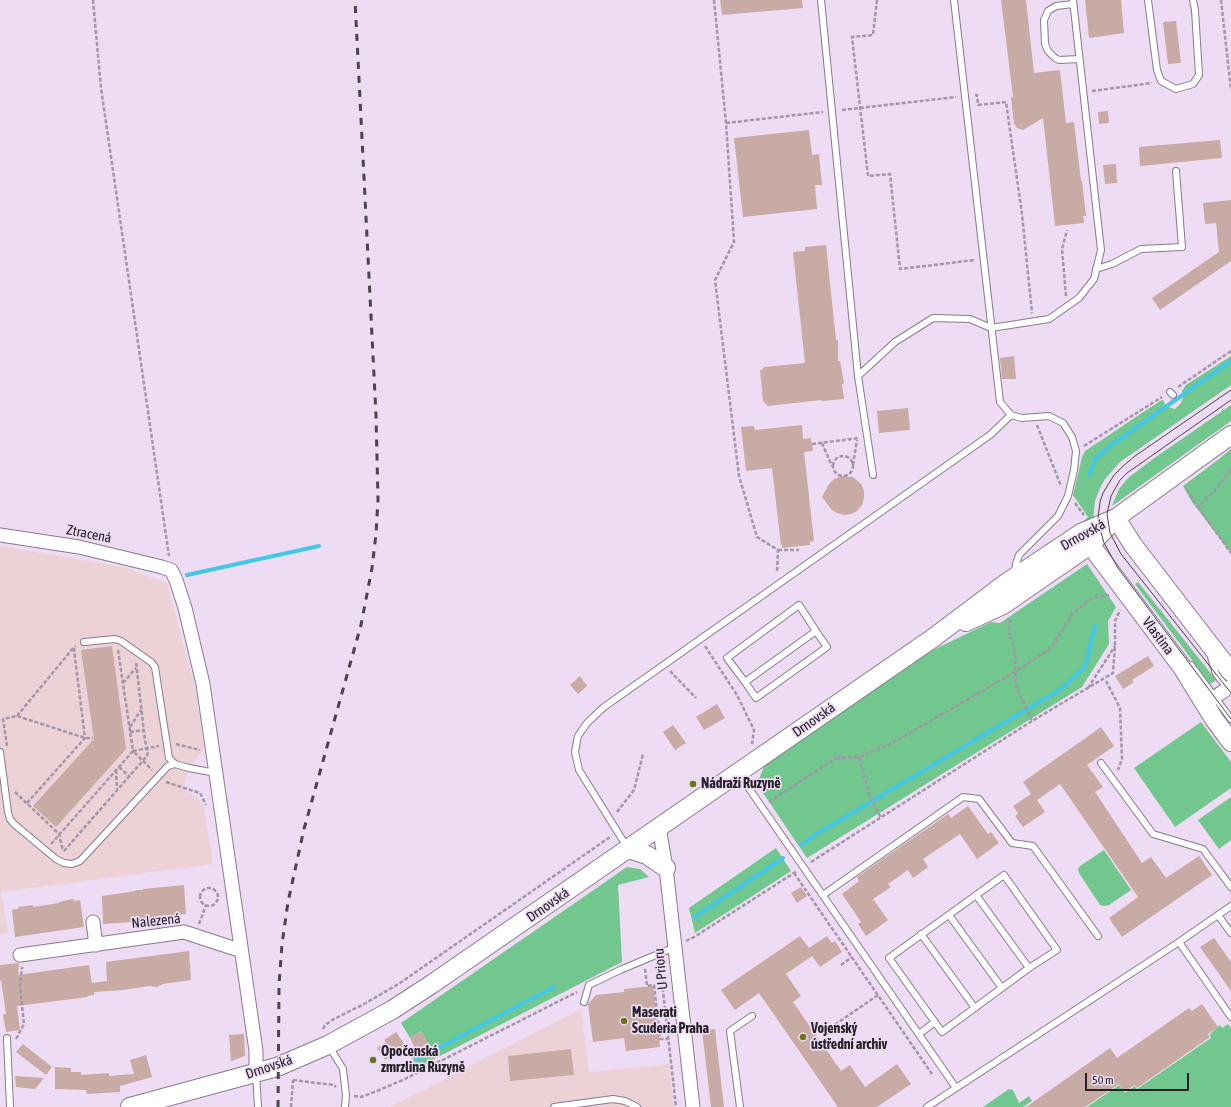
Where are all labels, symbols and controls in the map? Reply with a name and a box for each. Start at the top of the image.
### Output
street label: Drnovská [1058,516,1108,554]
street label: Ztracená [65,521,113,547]
street label: Vlastina [1138,614,1178,658]
street label: Drnovská [789,699,839,741]
place label: Nádraží Ruzyně [701,776,781,792]
marker: Nádraží Ruzyně [688,779,698,789]
street label: Drnovská [523,884,573,926]
street label: Nalezená [131,910,181,932]
street label: U Prioru [650,947,672,991]
place label: Maserati Scuderia Praha [632,1005,709,1038]
marker: Maserati Scuderia Praha [619,1016,629,1026]
place label: Vojenský ústřední archiv [811,1021,887,1054]
marker: Vojenský ústřední archiv [798,1032,808,1042]
place label: Opočenská zmrzlina Ruzyně [381,1044,465,1076]
street label: Drnovská [243,1051,295,1083]
marker: Opočenská zmrzlina Ruzyně [368,1055,378,1065]
scale bar [1087,1065,1191,1091]
text: 50 m [1092,1073,1114,1087]

